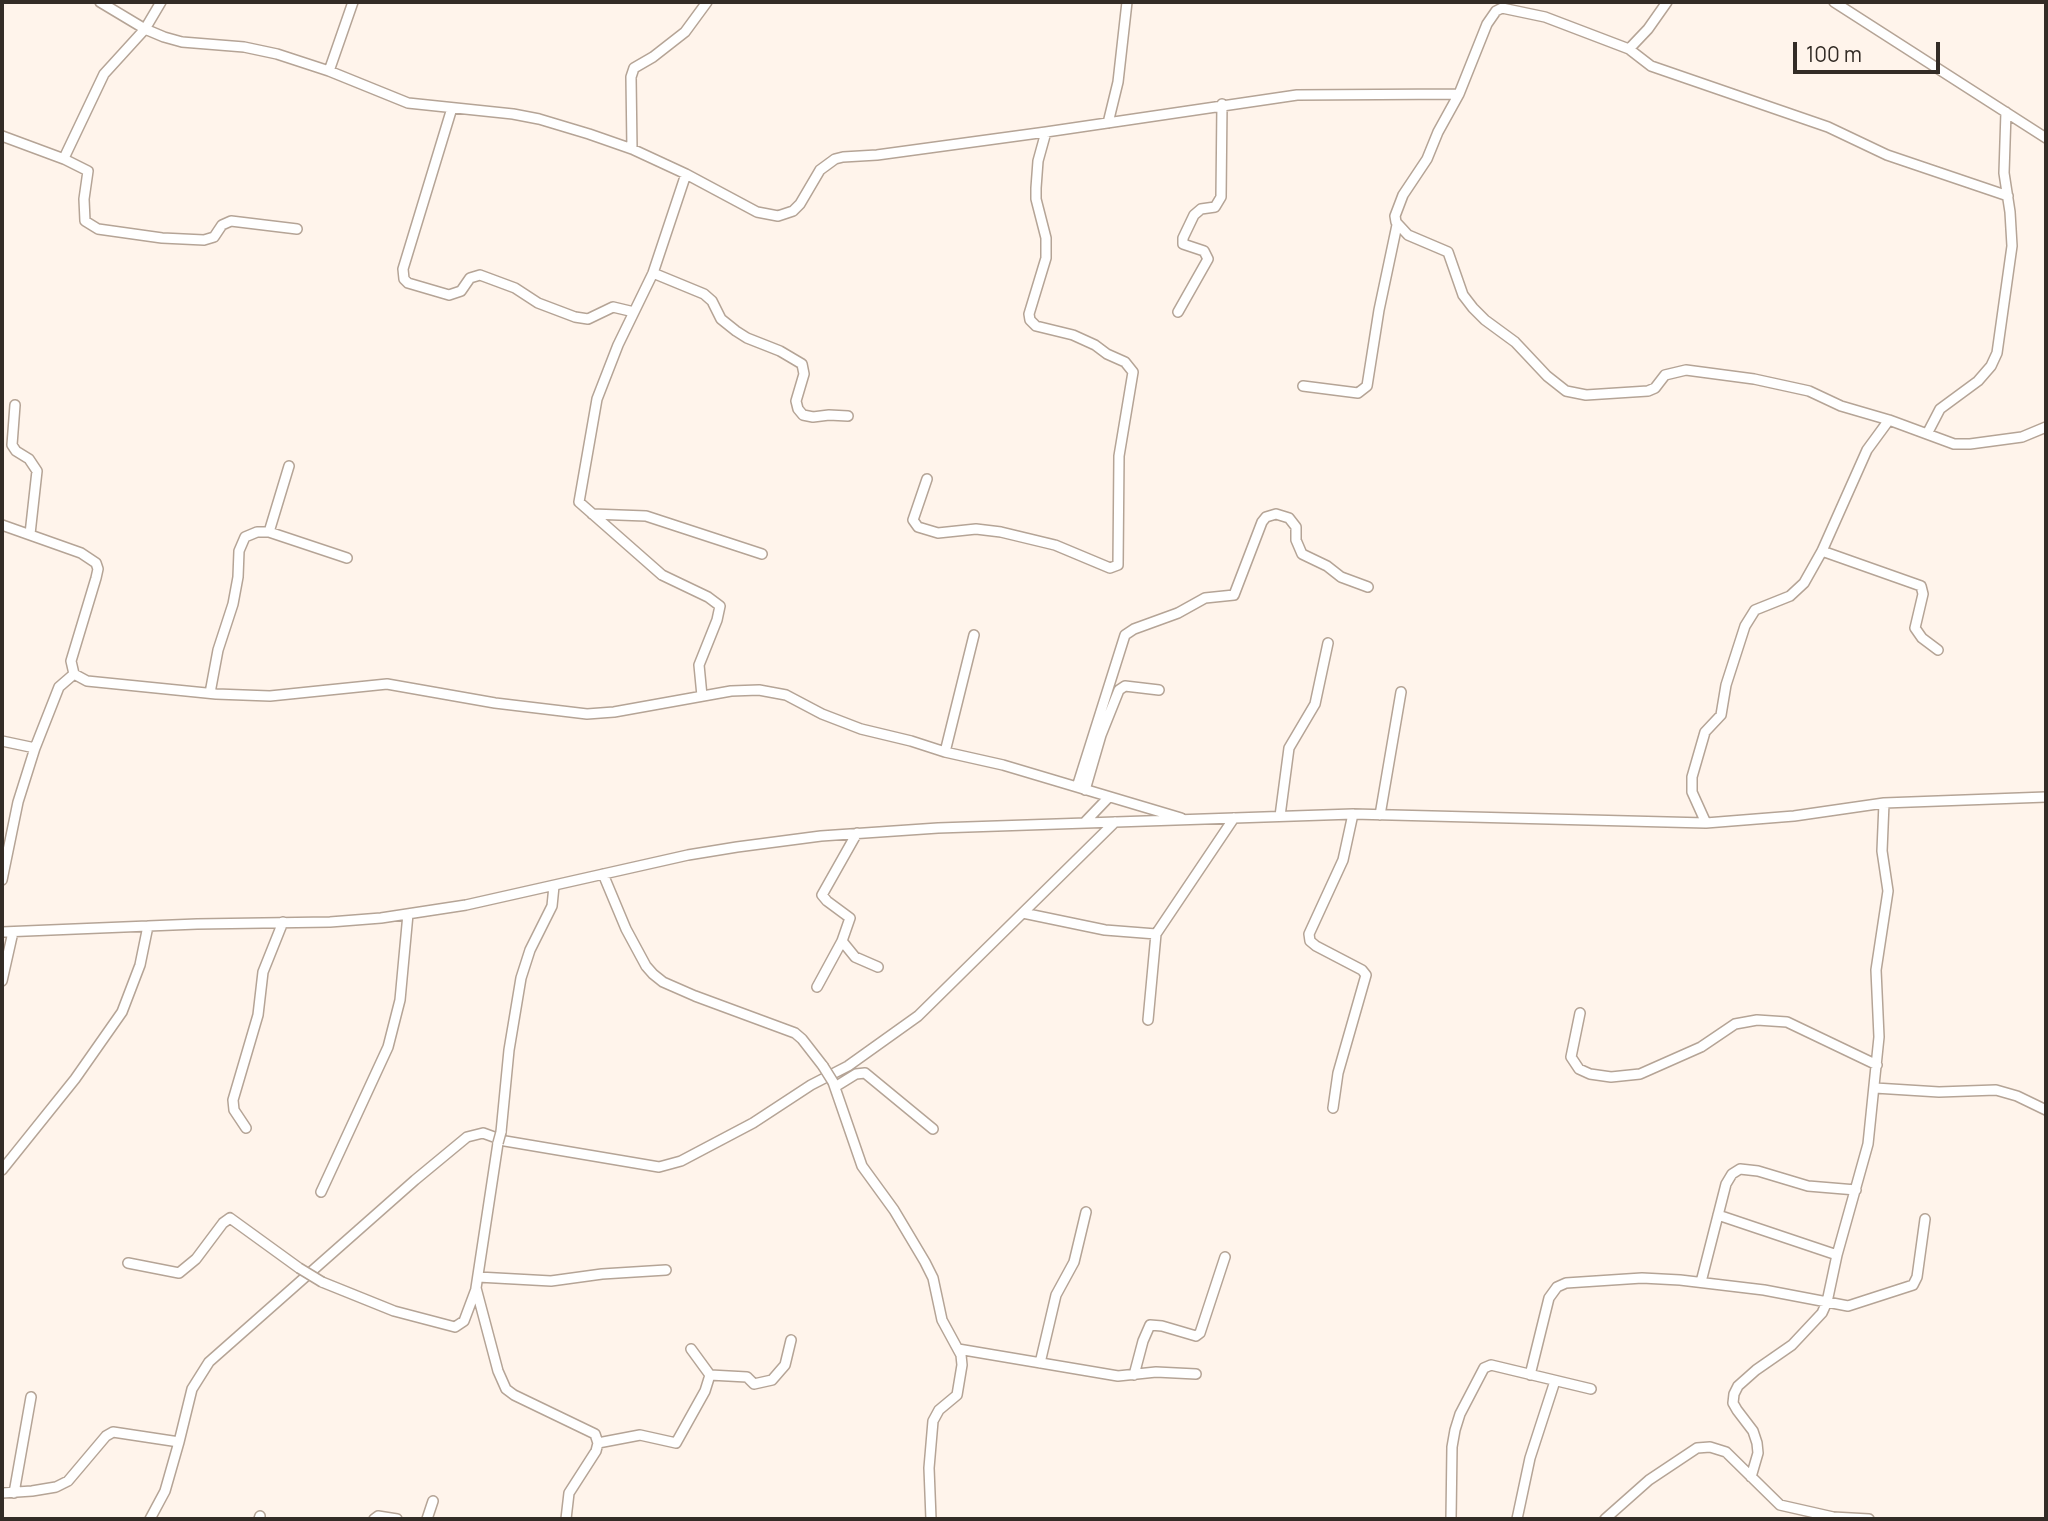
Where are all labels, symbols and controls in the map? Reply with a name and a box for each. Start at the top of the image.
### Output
scale bar [1796,28,1943,72]
text: 100 m [1806,40,1862,68]

